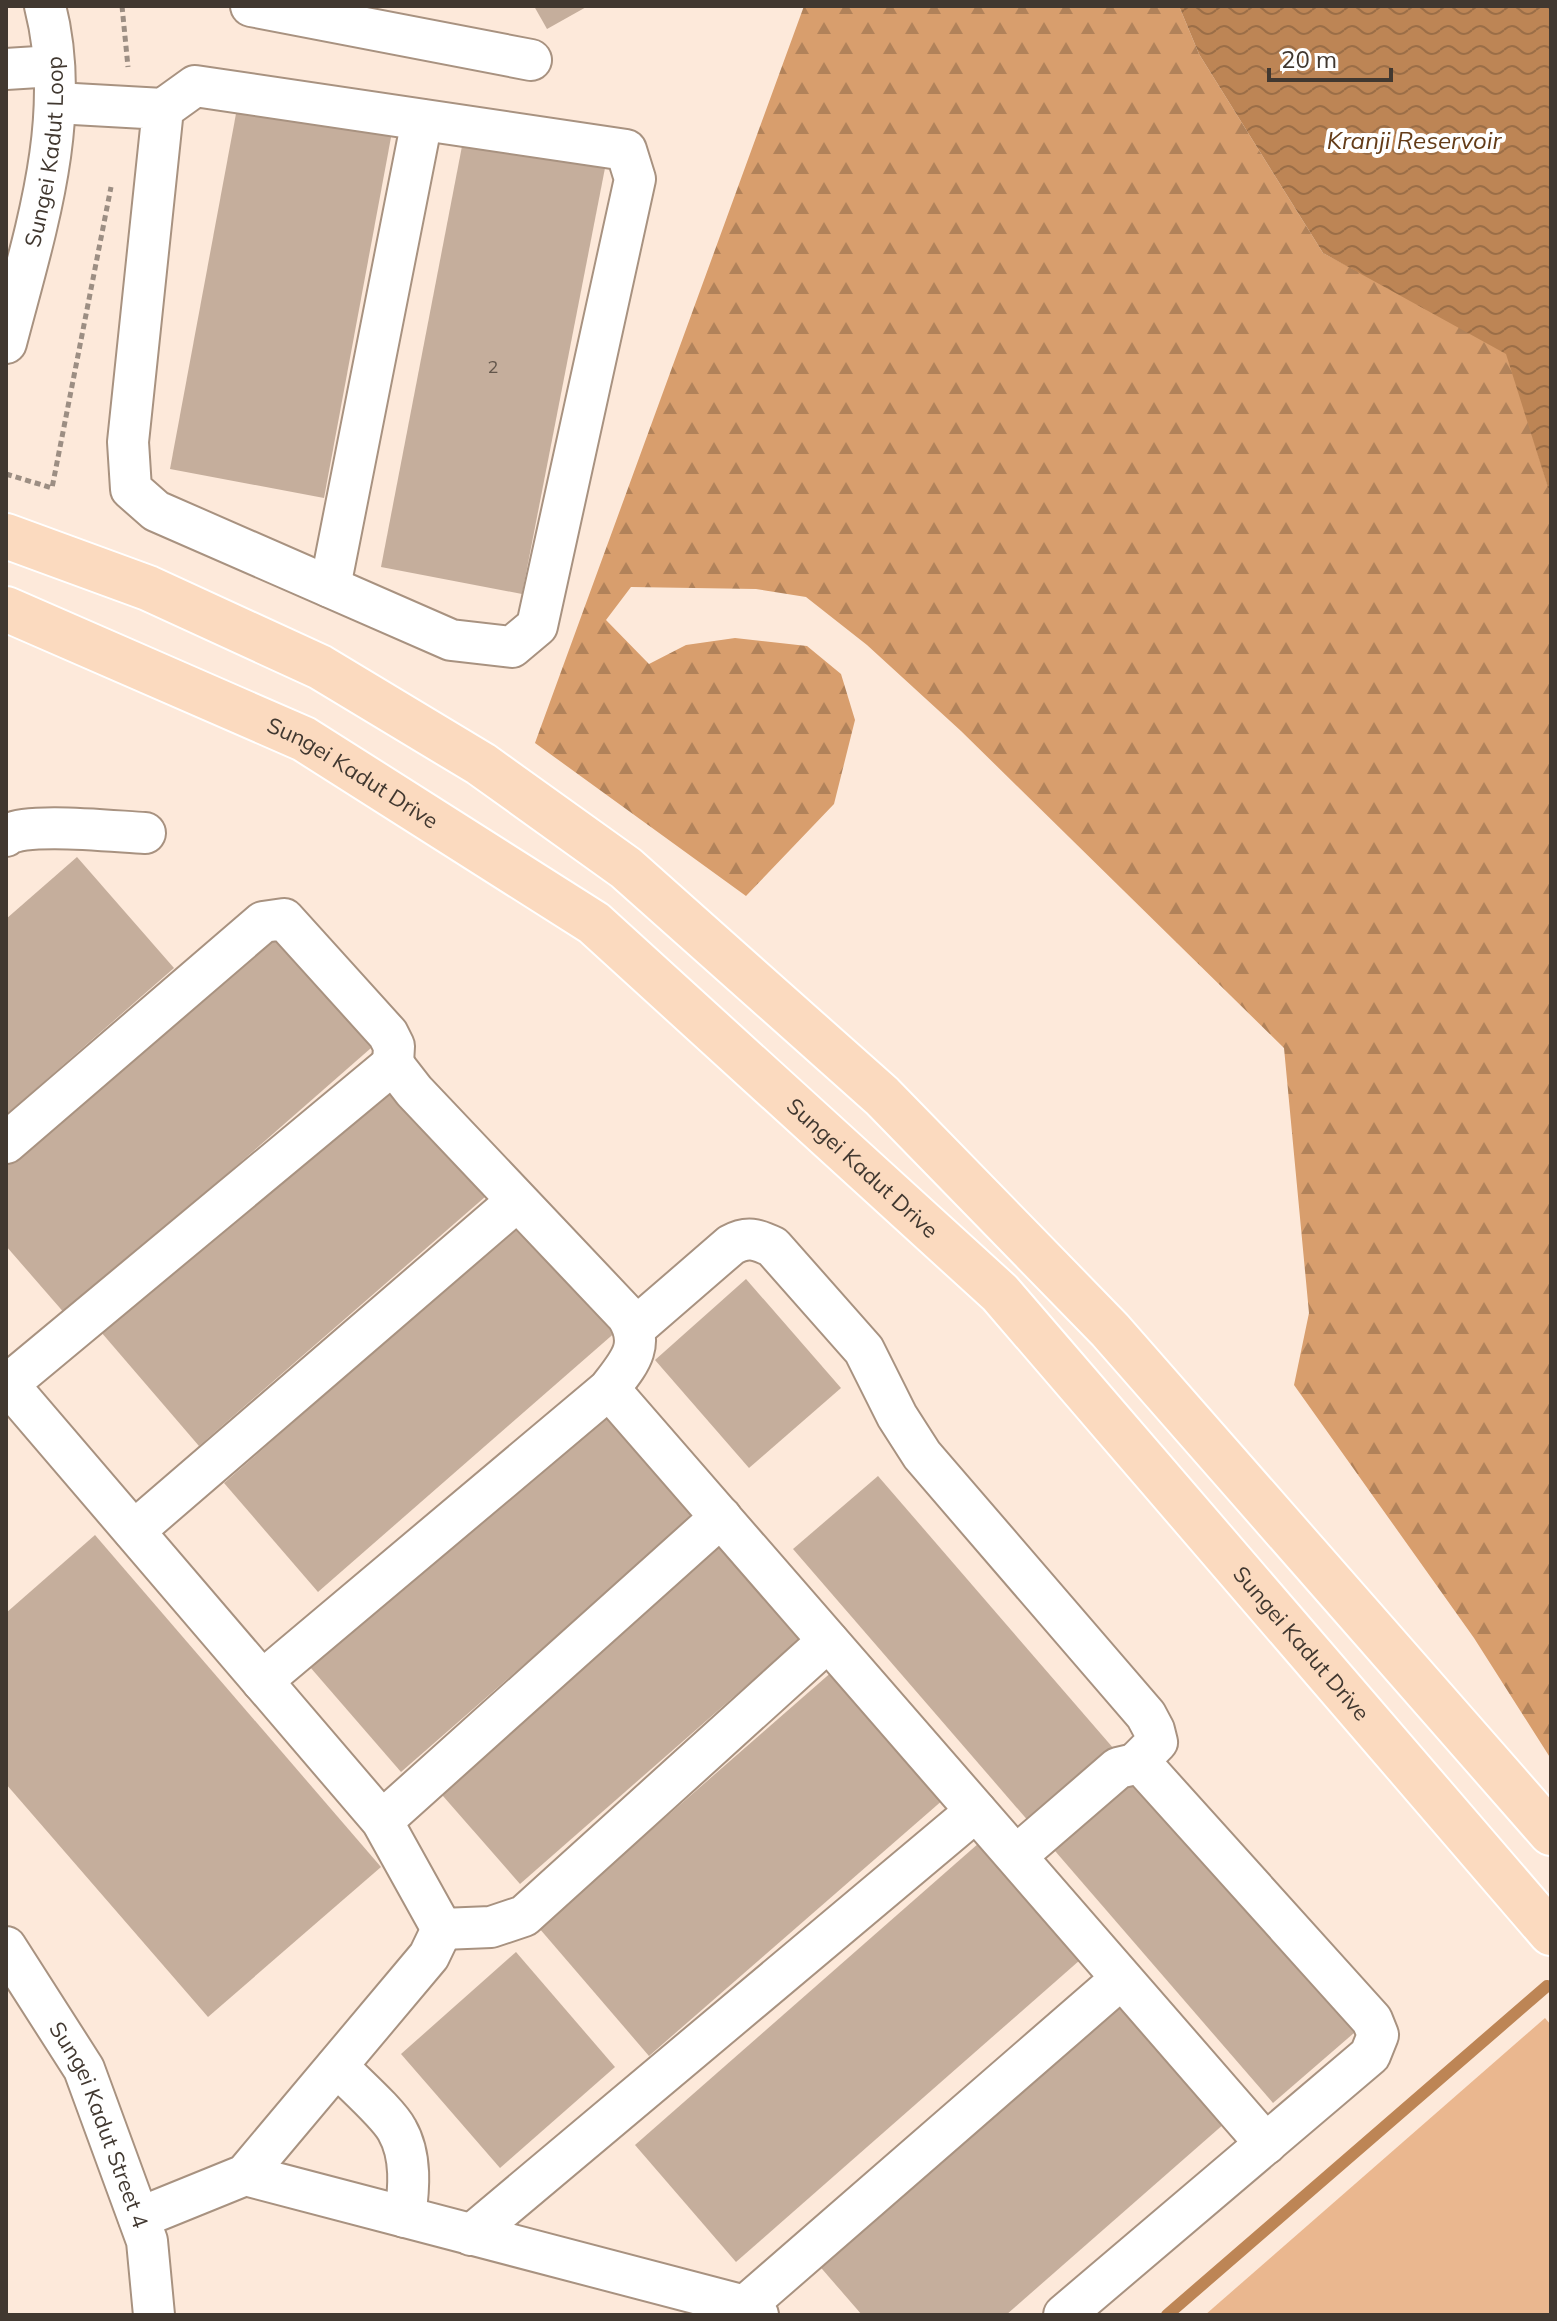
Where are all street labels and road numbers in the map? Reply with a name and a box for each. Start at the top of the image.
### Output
street label: Sungei Kadut Loop [18,55,69,250]
street label: Sungei Kadut Drive [263,711,444,835]
street label: Sungei Kadut Drive [781,1092,944,1244]
street label: Sungei Kadut Drive [1227,1560,1376,1726]
street label: Sungei Kadut Street 4 [43,2016,155,2232]

